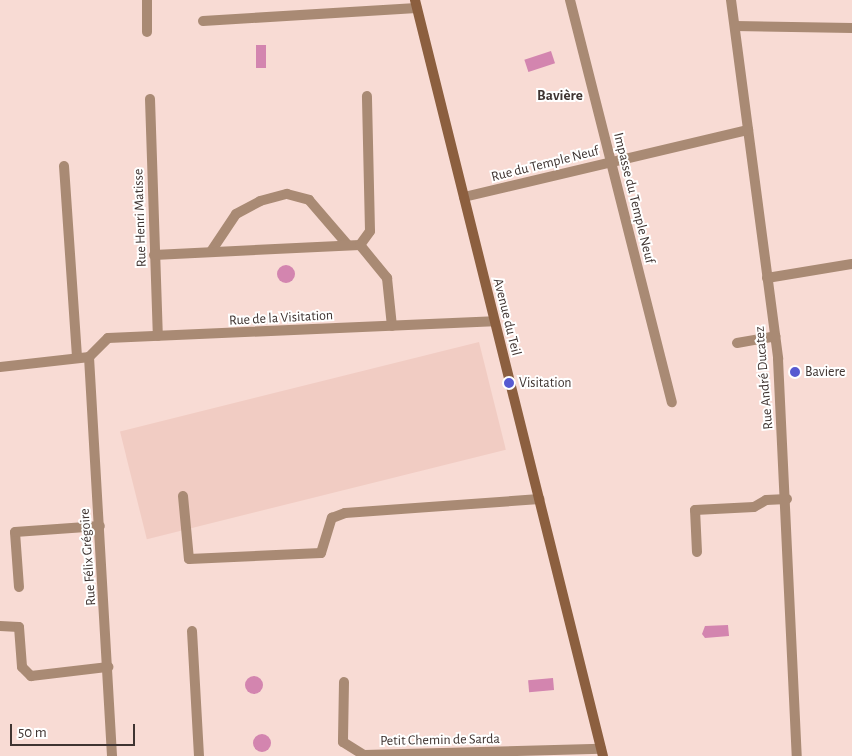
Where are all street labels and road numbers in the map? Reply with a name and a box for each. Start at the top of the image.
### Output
street label: Impasse du Temple Neuf [610,131,658,265]
street label: Rue du Temple Neuf [490,143,600,185]
street label: Rue Henri Matisse [130,168,150,268]
street label: Avenue du Teil [489,277,525,357]
street label: Rue de la Visitation [229,307,333,329]
street label: Rue André Ducatez [751,326,777,430]
street label: Rue Félix Grégoire [76,508,100,606]
street label: Petit Chemin de Sarda [380,731,500,749]

